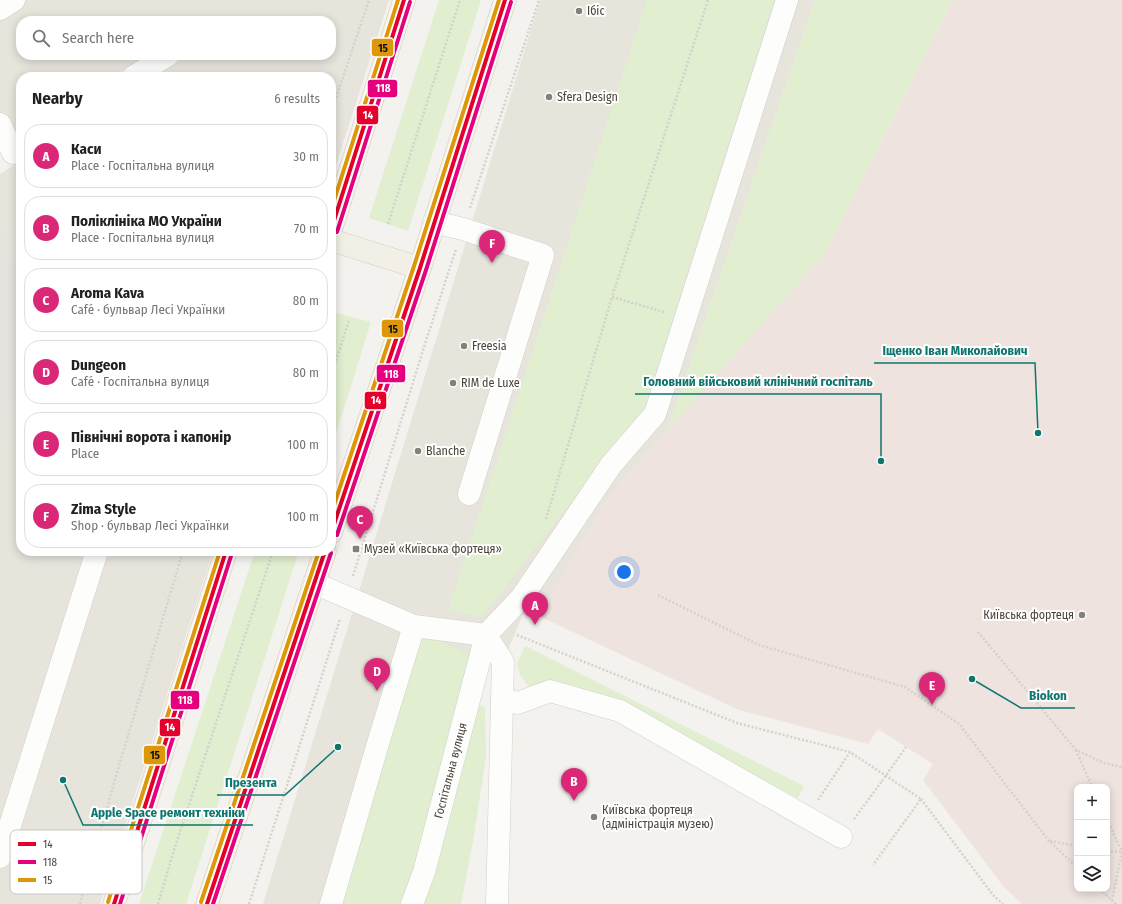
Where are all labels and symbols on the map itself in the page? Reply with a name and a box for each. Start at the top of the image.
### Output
place label: Ібіс [587,4,605,18]
marker: Ібіс [574,6,584,16]
line badge: 15 [371,38,394,57]
text: 15 [378,42,389,55]
line badge: 118 [367,79,398,98]
text: 118 [376,82,391,95]
place label: Sfera Design [557,90,618,104]
marker: Sfera Design [544,92,554,102]
line badge: 14 [356,105,379,125]
text: 14 [363,109,373,122]
pin: F [479,230,505,263]
line badge: 15 [381,319,404,338]
text: 15 [388,323,399,336]
callout: Іщенко Іван Миколайович [874,338,1035,363]
place label: Freesia [472,339,507,353]
marker: Freesia [459,341,469,351]
text: Іщенко Іван Миколайович [883,343,1027,358]
line badge: 118 [376,364,406,383]
text: 118 [384,368,399,381]
callout: Головний військовий клінічний госпіталь [635,369,881,394]
text: Головний військовий клінічний госпіталь [643,374,873,389]
place label: RIM de Luxe [461,376,520,390]
marker: RIM de Luxe [448,378,458,388]
line badge: 14 [364,391,387,410]
text: 14 [371,394,381,407]
place label: Blanche [426,444,465,458]
marker: Blanche [413,446,423,456]
pin: C [347,506,373,539]
place label: Музей «Київська фортеця» [364,542,502,556]
marker: Музей «Київська фортеця» [351,544,361,554]
your location [614,562,634,582]
pin: A [522,592,548,625]
place label: Київська фортеця [983,608,1074,622]
marker: Київська фортеця [1077,610,1087,620]
pin: D [364,658,390,691]
pin: E [919,672,945,705]
callout: Biokon [1021,683,1075,708]
text: Biokon [1029,688,1067,703]
line badge: 118 [170,690,200,710]
text: 118 [178,694,193,707]
line badge: 14 [159,718,181,737]
text: 14 [165,721,175,734]
street label: Госпітальна вулиця [431,721,470,820]
line badge: 15 [143,745,166,765]
text: 15 [150,749,161,762]
pin: B [561,768,587,801]
callout: Презента [217,770,285,795]
text: Презента [225,775,278,790]
callout: Apple Space ремонт техніки [83,800,253,825]
place label: Київська фортеця (адміністрація музею) [602,803,714,831]
text: Apple Space ремонт техніки [90,805,245,820]
marker: Київська фортеця (адміністрація музею) [589,812,599,822]
legend [10,830,142,894]
text: 14 [43,838,53,851]
text: 118 [43,856,57,869]
text: 15 [43,874,52,887]

